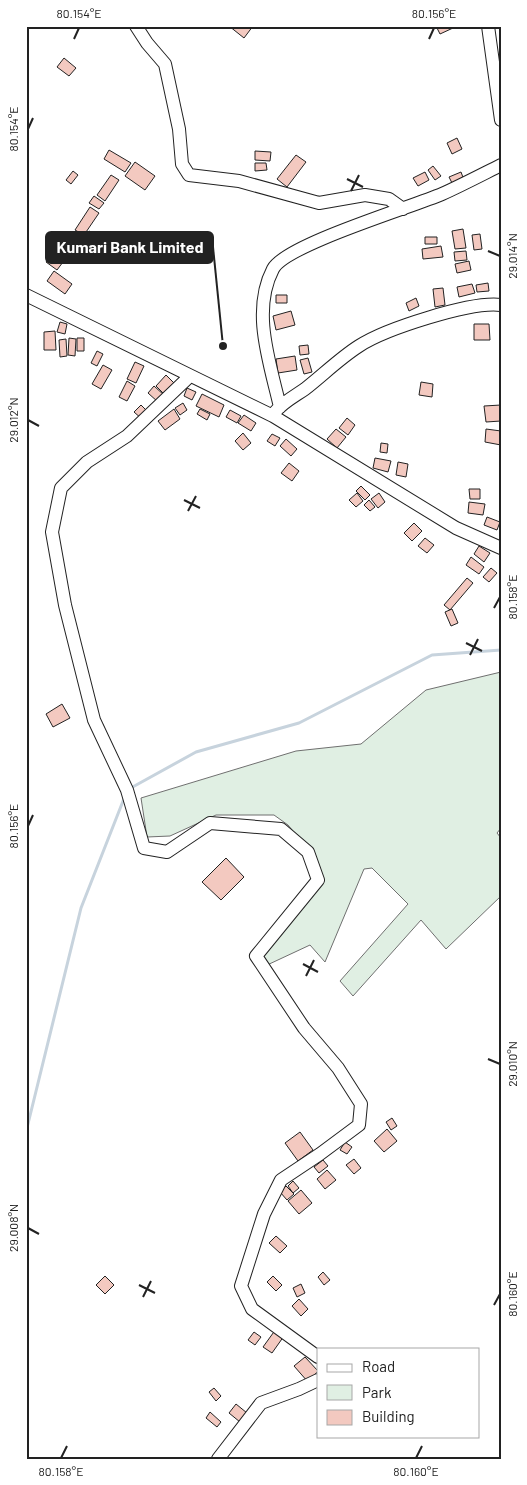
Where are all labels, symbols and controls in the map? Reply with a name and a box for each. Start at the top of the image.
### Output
text: 80.154°E [56,6,102,20]
text: 80.156°E [412,6,456,20]
text: 80.154°E [6,106,20,152]
callout: Kumari Bank Limited [46,232,213,263]
text: 29.014°N [505,233,519,279]
text: Kumari Bank Limited [56,237,204,256]
text: 29.012°N [6,397,20,443]
text: 80.158°E [505,575,519,619]
text: 80.156°E [6,804,20,848]
text: 29.010°N [505,1041,519,1087]
text: 29.008°N [6,1204,20,1252]
text: 80.160°E [505,1271,519,1317]
legend [317,1348,480,1438]
text: Road [362,1357,395,1375]
text: Park [362,1383,392,1401]
text: Building [362,1407,415,1425]
text: 80.158°E [39,1464,83,1478]
text: 80.160°E [393,1464,439,1478]

